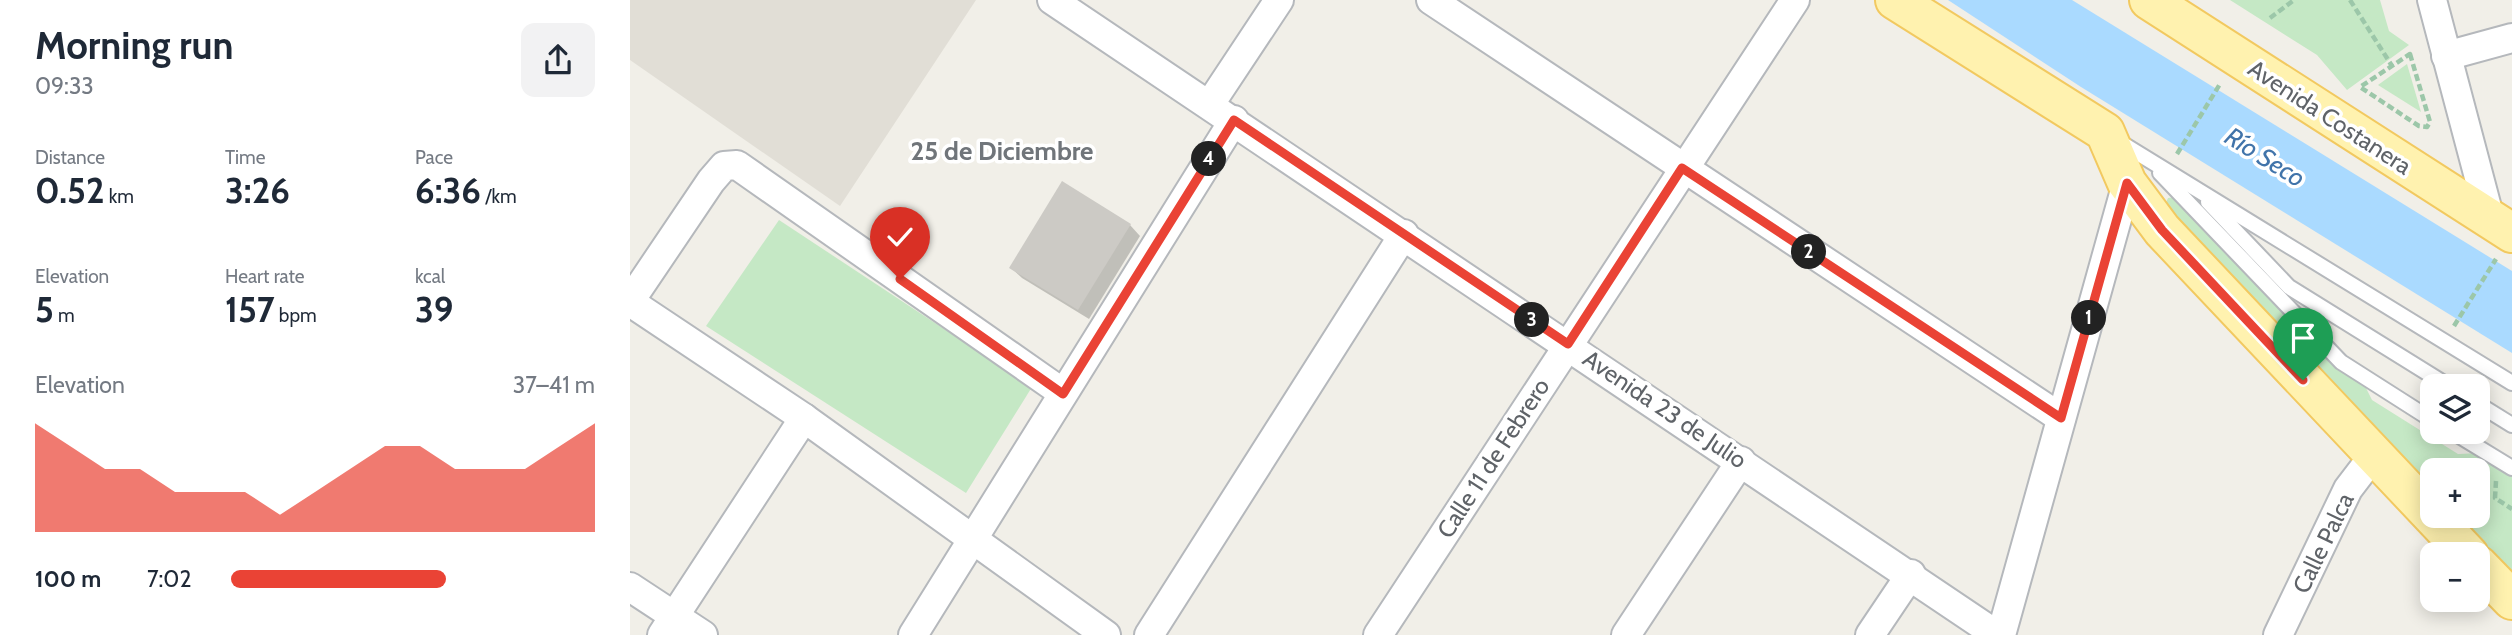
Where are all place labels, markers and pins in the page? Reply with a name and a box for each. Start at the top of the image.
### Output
pin: 4 [1192,142,1226,176]
pin [870,207,930,279]
pin: 2 [1792,234,1826,270]
pin: 1 [2072,300,2106,336]
pin: 3 [1514,302,1550,338]
pin [2273,308,2333,380]

